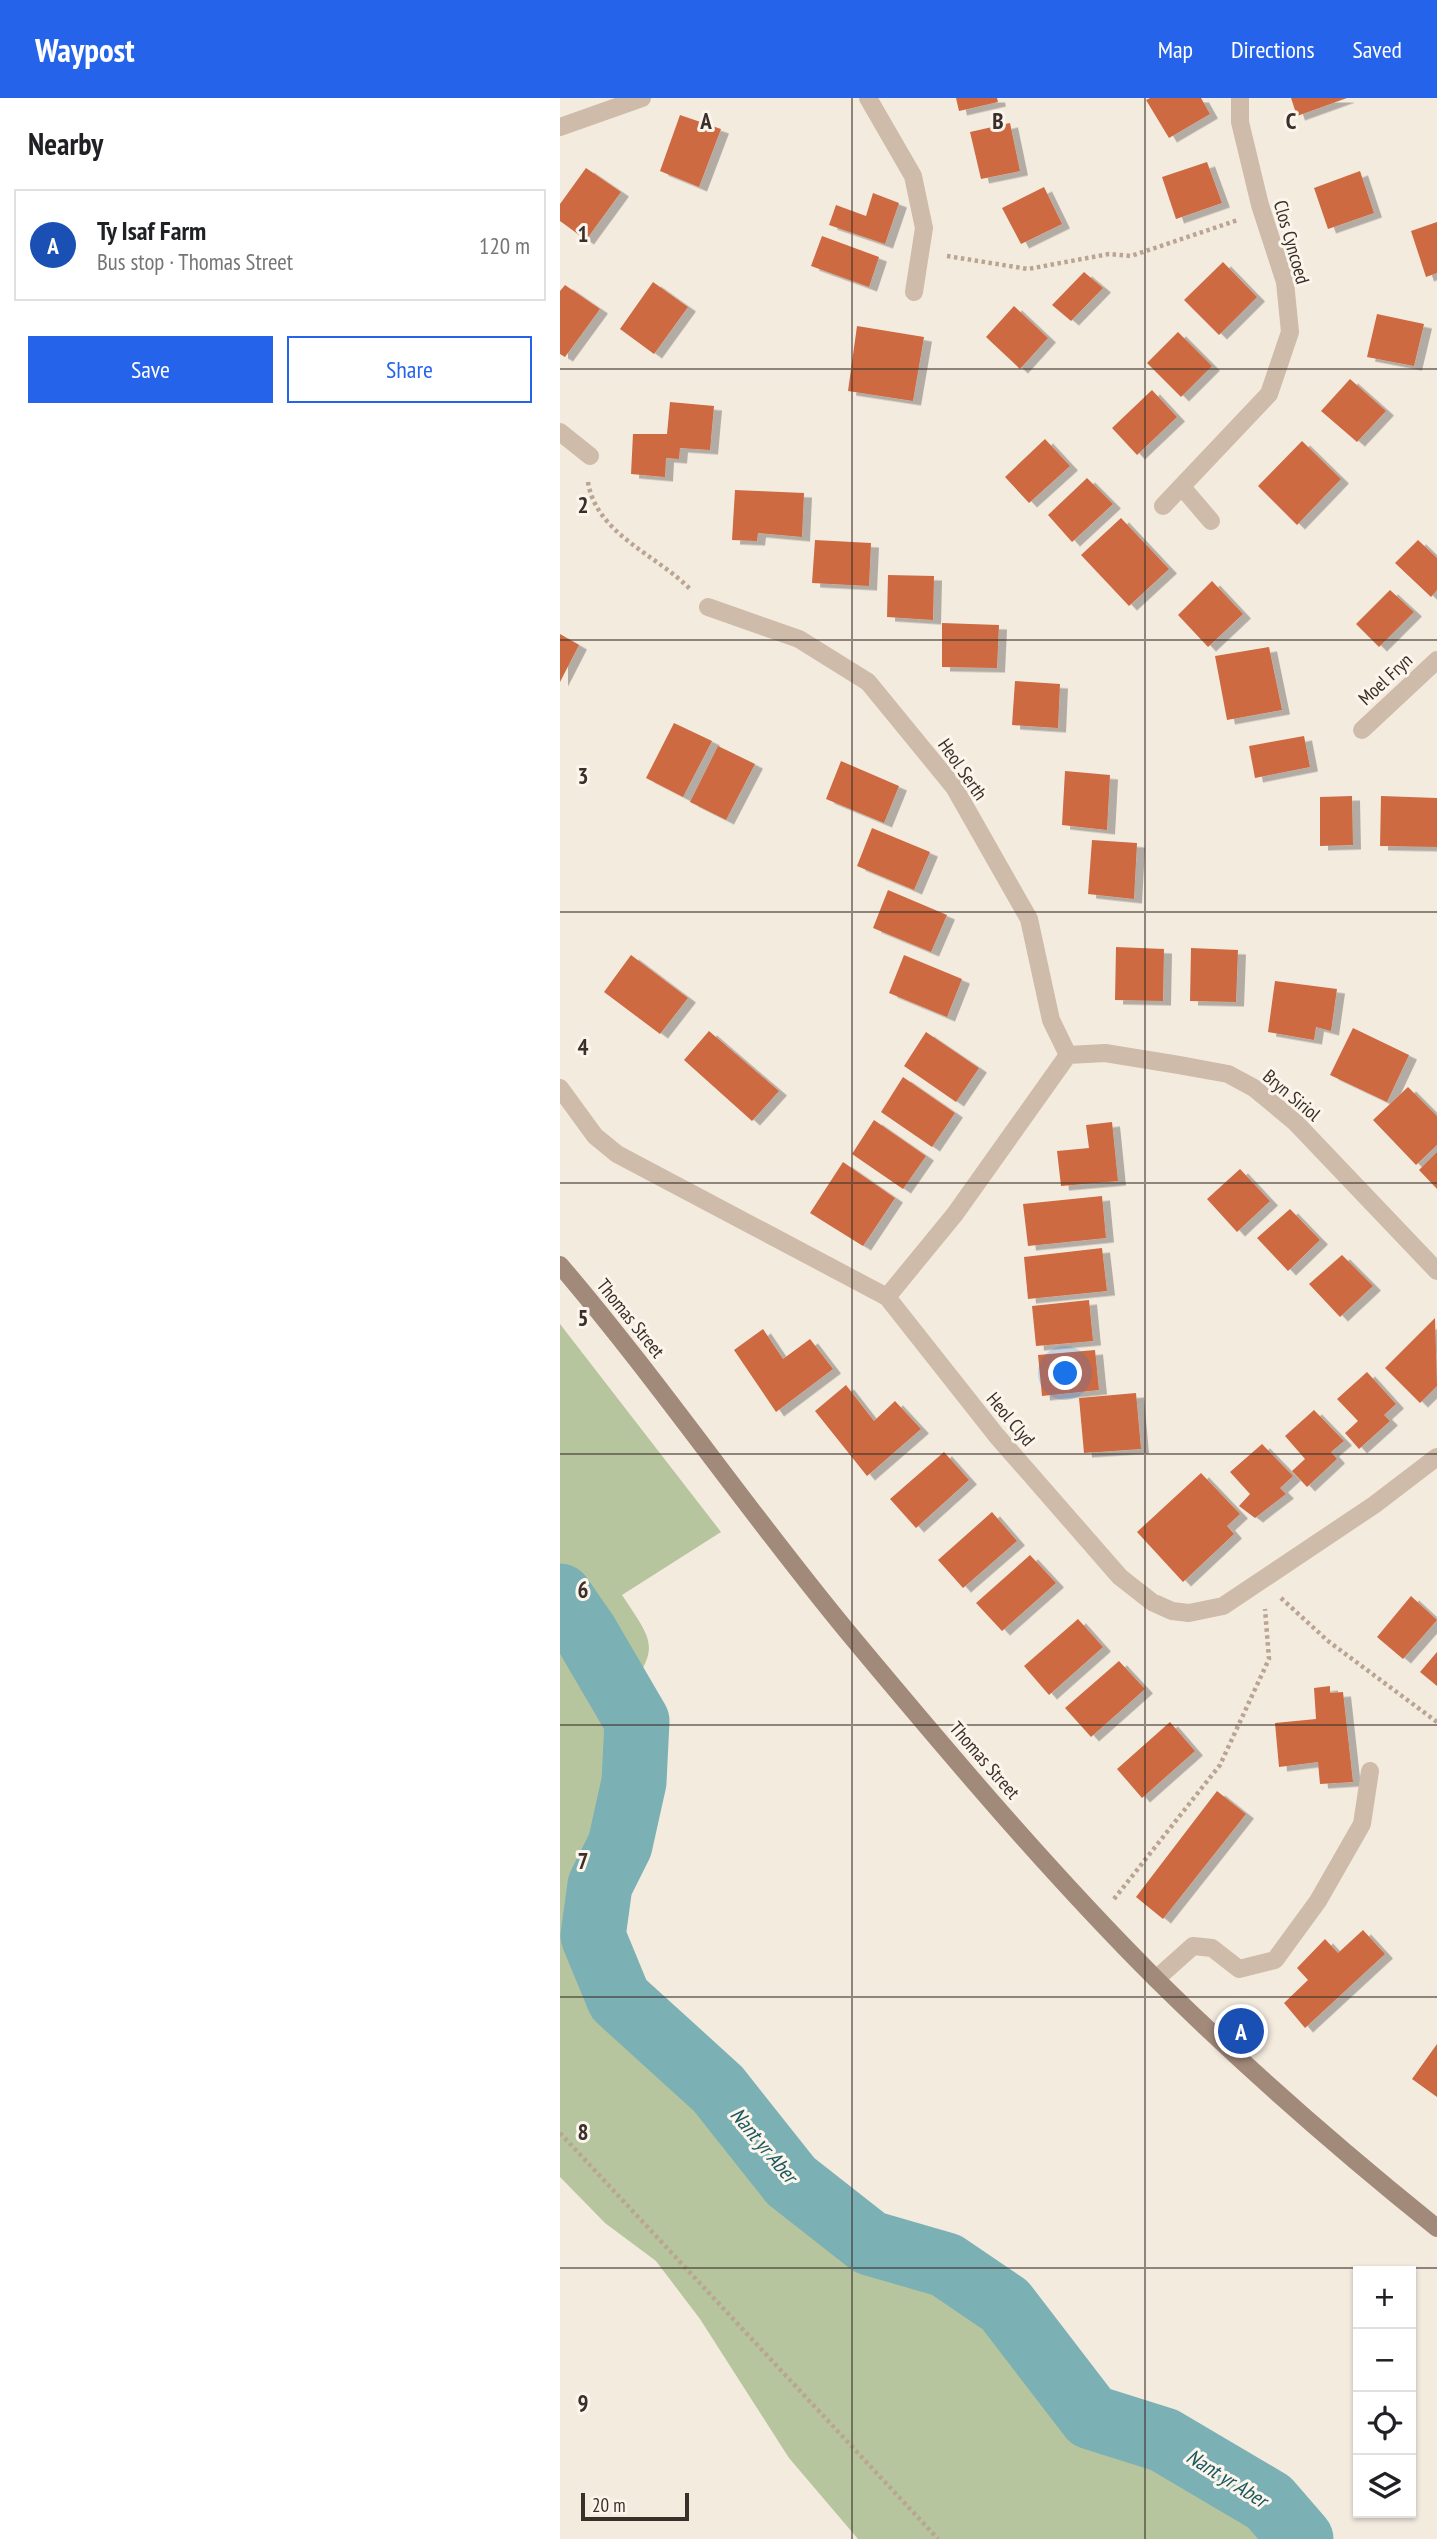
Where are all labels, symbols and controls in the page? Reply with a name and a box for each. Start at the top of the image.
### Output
text: Waypost [35,28,135,71]
text: Map [1158,34,1193,65]
text: Directions [1231,34,1315,65]
text: Saved [1353,34,1402,65]
text: A [699,106,712,135]
text: B [992,106,1004,135]
text: C [1286,106,1297,135]
text: Nearby [28,124,103,163]
street label: Clos Cyncoed [1269,197,1315,287]
text: Ty Isaf Farm [97,214,206,247]
text: 1 [578,219,589,248]
text: A [47,231,59,260]
text: 120 m [479,231,530,260]
text: Bus stop · Thomas Street [97,247,293,276]
button: Save [28,336,273,403]
button: Share [287,336,532,403]
text: 2 [578,490,589,519]
street label: Moel Fryn [1353,648,1417,710]
street label: Heol Serth [933,734,993,804]
text: 3 [578,761,589,790]
text: 4 [578,1032,589,1061]
street label: Bryn Siriol [1258,1064,1326,1126]
street label: Thomas Street [592,1274,671,1363]
text: 5 [578,1303,589,1332]
your location [1048,1356,1082,1390]
street label: Heol Clyd [982,1387,1040,1451]
text: 6 [578,1575,589,1604]
street label: Thomas Street [945,1716,1026,1804]
text: 7 [578,1846,589,1875]
pin: A [1218,2005,1264,2057]
water label: Nant yr Aber [725,2102,805,2191]
text: 8 [578,2117,589,2146]
map controls [1353,2266,1416,2518]
button: + [1353,2266,1416,2329]
button: − [1353,2329,1416,2392]
text: 9 [578,2388,589,2417]
button: locate [1353,2392,1416,2455]
water label: Nant yr Aber [1182,2443,1275,2515]
button: layers [1353,2455,1416,2518]
scale bar [581,2490,690,2522]
text: 20 m [592,2493,626,2517]

